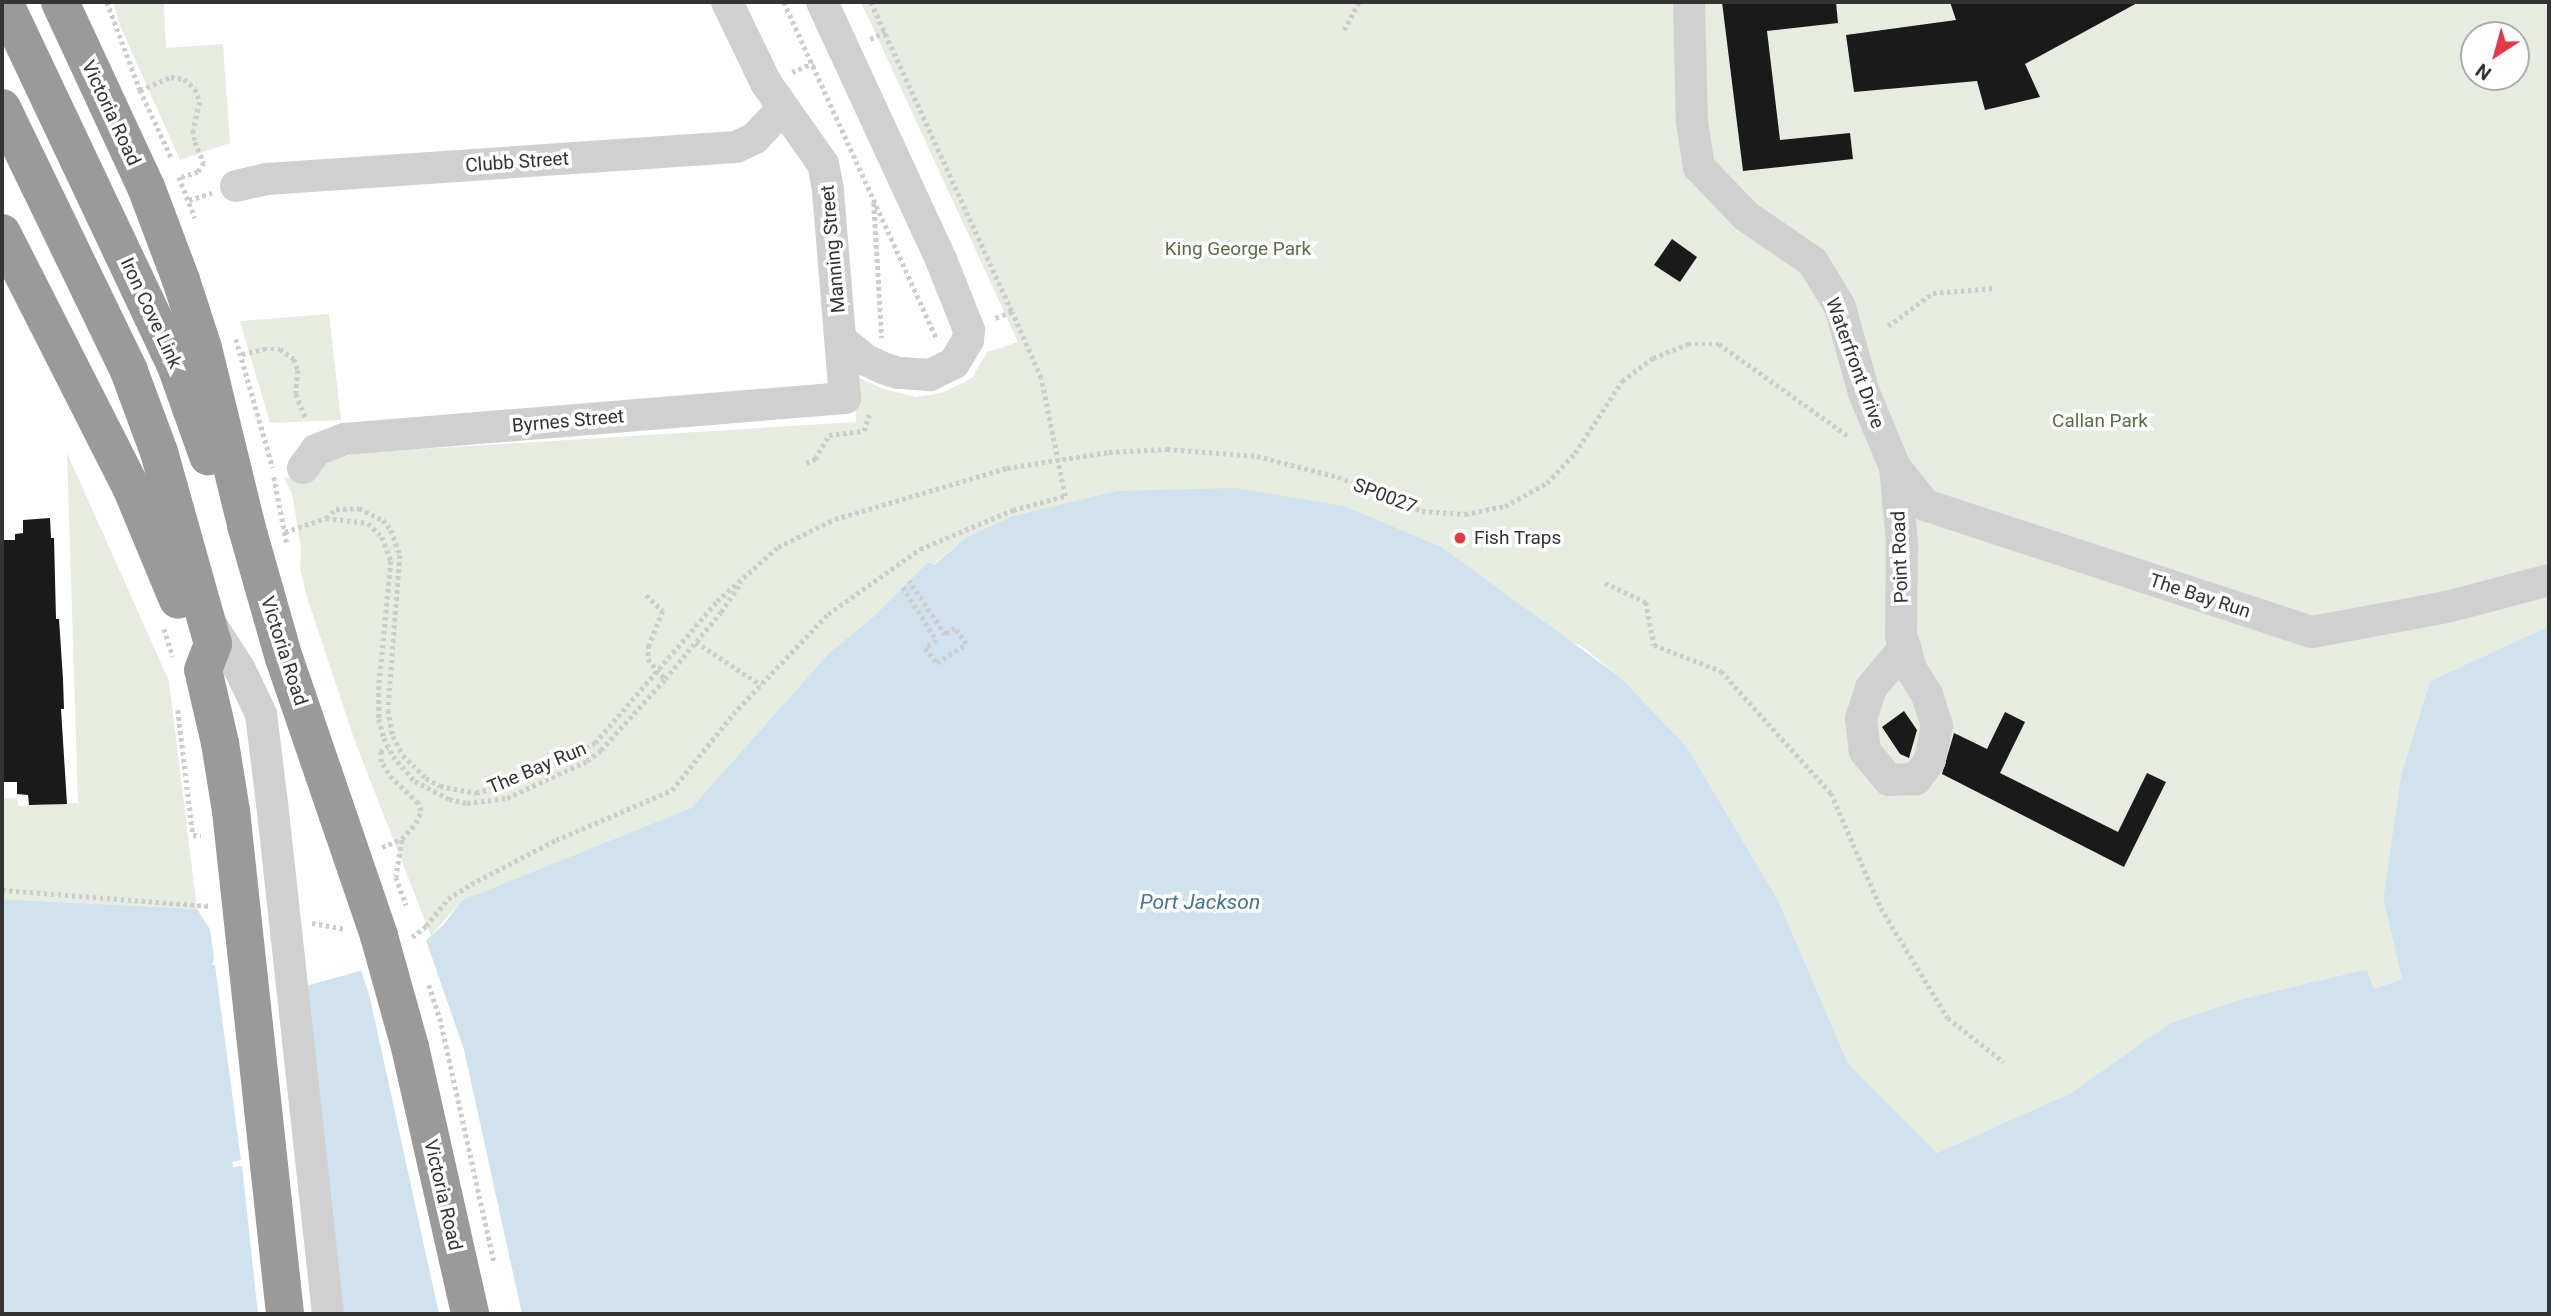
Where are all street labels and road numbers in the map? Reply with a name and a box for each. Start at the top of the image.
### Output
street label: Victoria Road [77,57,145,169]
street label: Clubb Street [465,147,569,177]
street label: Manning Street [816,184,850,314]
street label: Iron Cove Link [115,254,187,372]
street label: Waterfront Drive [1821,294,1889,432]
street label: Byrnes Street [511,405,625,437]
street label: SP0027 [1350,474,1420,518]
street label: Point Road [1887,510,1913,604]
street label: The Bay Run [2147,569,2253,623]
street label: Victoria Road [256,594,312,708]
street label: The Bay Run [484,737,590,799]
street label: Victoria Road [419,1137,467,1253]

